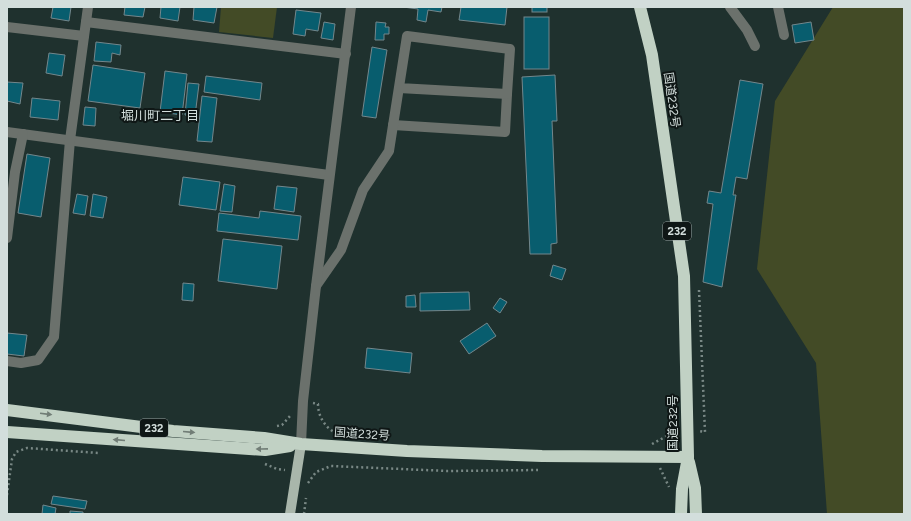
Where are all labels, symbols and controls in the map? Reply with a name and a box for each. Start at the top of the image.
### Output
street label: 国道232号 [661,71,683,129]
district label: 堀川町二丁目 [121,108,199,123]
road number: 232 [663,222,691,240]
street label: 国道232号 [666,395,680,451]
one-way arrow [40,411,52,417]
road number: 232 [140,419,168,437]
street label: 国道232号 [334,425,390,443]
one-way arrow [183,429,195,435]
one-way arrow [113,437,125,444]
one-way arrow [255,446,268,452]

